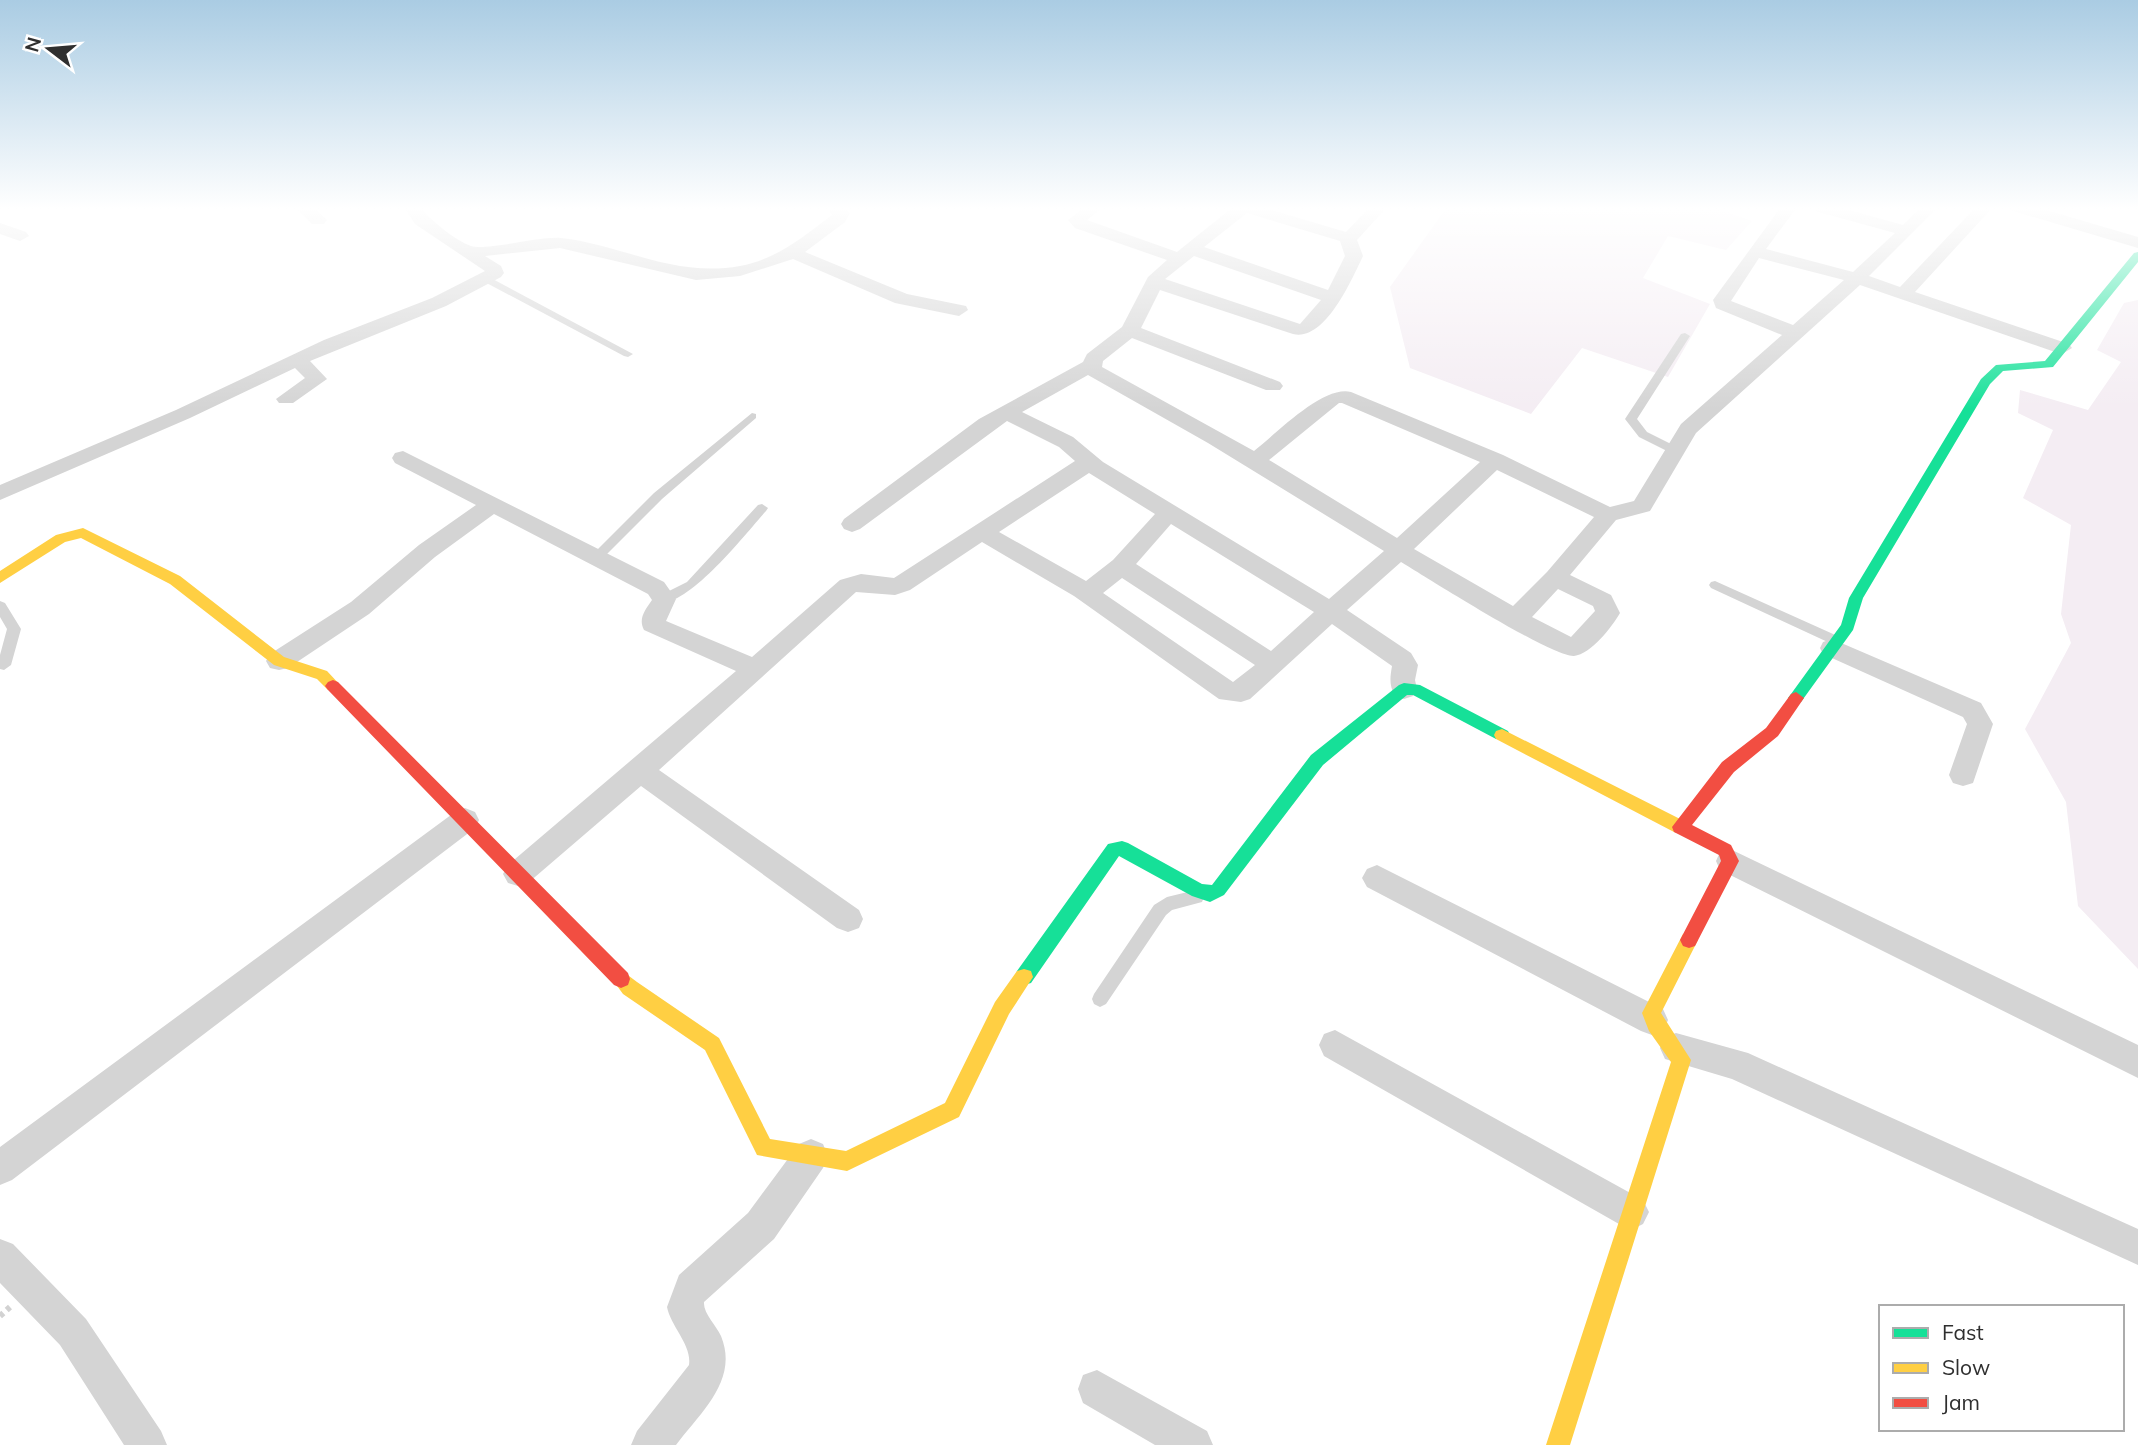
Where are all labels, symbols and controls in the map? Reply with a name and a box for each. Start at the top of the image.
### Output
north arrow [14,14,84,84]
text: N [19,34,46,55]
legend [1879,1305,2124,1431]
text: Fast [1942,1319,1984,1345]
text: Slow [1942,1354,1990,1380]
text: Jam [1942,1389,1980,1415]

